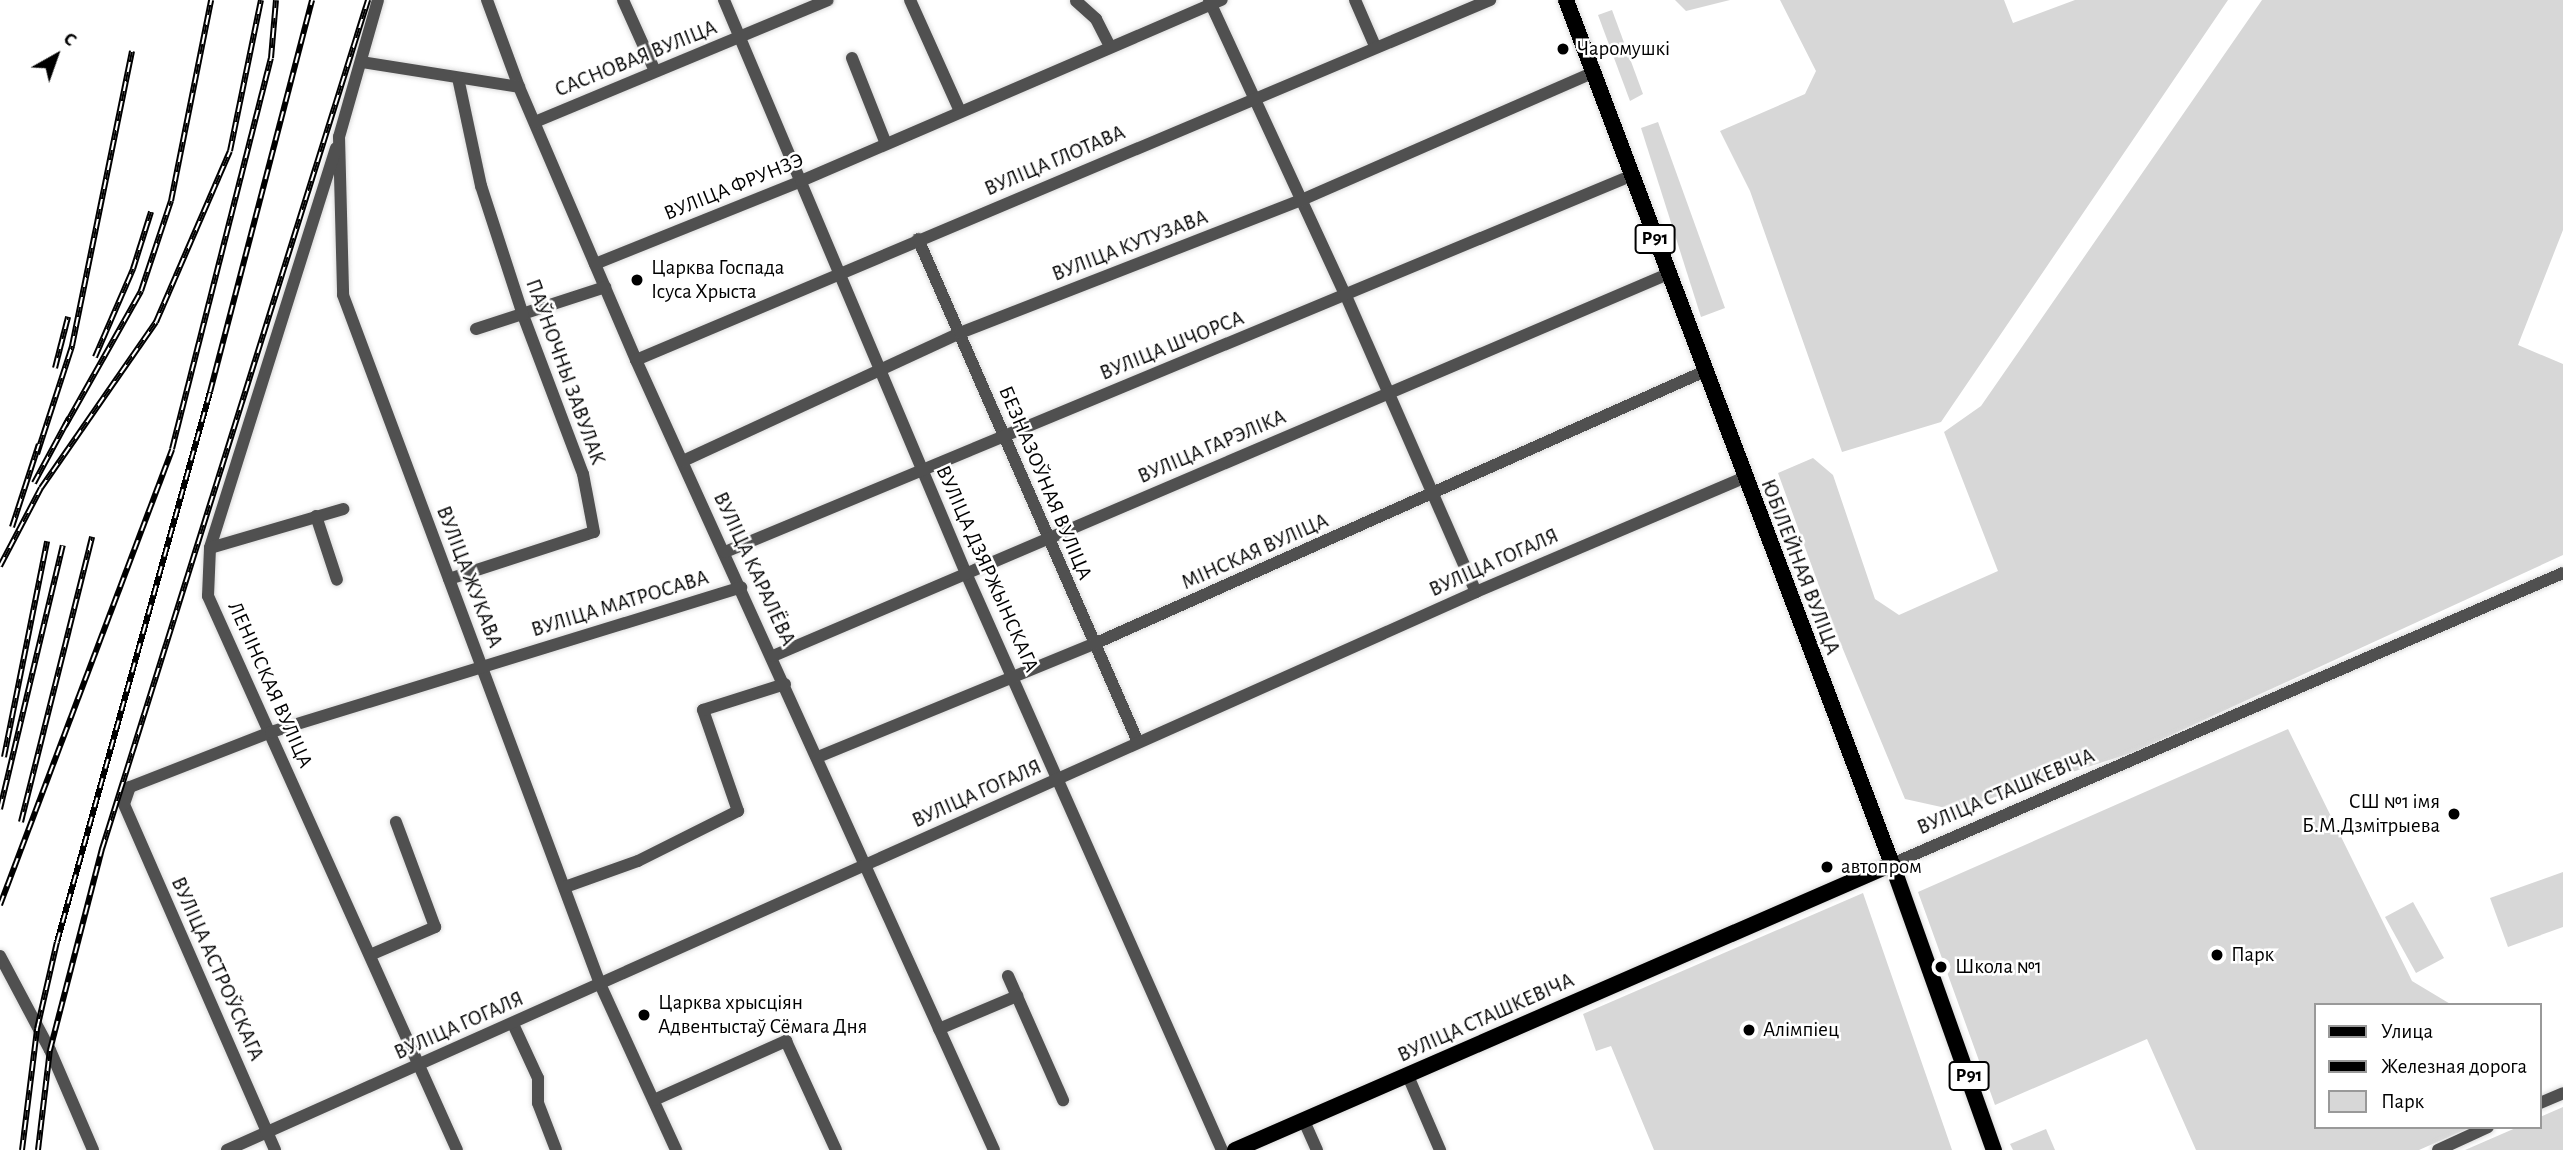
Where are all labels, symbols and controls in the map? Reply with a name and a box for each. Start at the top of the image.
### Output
street label: САСНОВАЯ ВУЛІЦА [551,15,721,103]
north arrow [21,21,91,91]
text: С [60,29,80,50]
place label: Чаромушкі [1577,36,1670,62]
marker: Чаромушкі [1555,41,1571,57]
street label: ВУЛІЦА ГЛОТАВА [981,120,1129,202]
street label: ВУЛІЦА ФРУНЗЭ [660,147,808,227]
street label: ВУЛІЦА КУТУЗАВА [1049,205,1211,287]
road number: Р91 [1634,224,1676,255]
place label: Царква Госпада Ісуса Хрыста [651,255,784,305]
marker: Царква Госпада Ісуса Хрыста [629,272,645,288]
street label: ПАЎНОЧНЫ ЗАВУЛАК [520,276,610,468]
street label: ВУЛІЦА ШЧОРСА [1096,306,1248,386]
street label: БЕЗНАЗОЎНАЯ ВУЛІЦА [993,382,1097,584]
street label: ВУЛІЦА ГАРЭЛІКА [1134,404,1290,490]
street label: ВУЛІЦА ДЗЯРЖЫНСКАГА [930,462,1044,676]
street label: ЮБІЛЕЙНАЯ ВУЛІЦА [1755,476,1845,658]
street label: ВУЛІЦА КАРАЛЁВА [707,488,801,650]
street label: ВУЛІЦА ЖУКАВА [430,502,508,652]
street label: МІНСКАЯ ВУЛІЦА [1178,508,1332,596]
street label: ВУЛІЦА ГОГАЛЯ [1425,523,1563,603]
street label: ВУЛІЦА МАТРОСАВА [528,565,712,643]
street label: ЛЕНІНСКАЯ ВУЛІЦА [222,598,318,772]
street label: ВУЛІЦА СТАШКЕВІЧА [1913,743,2099,841]
street label: ВУЛІЦА ГОГАЛЯ [908,754,1046,834]
place label: СШ №1 імя Б.М.Дзмітрыева [2302,789,2440,839]
marker: СШ №1 імя Б.М.Дзмітрыева [2446,806,2462,822]
place label: автопром [1841,854,1922,880]
marker: автопром [1819,859,1835,875]
street label: ВУЛІЦА АСТРОЎСКАГА [165,873,269,1065]
place label: Парк [2231,942,2274,968]
marker: Парк [2209,947,2225,963]
place label: Школа №1 [1955,954,2042,980]
marker: Школа №1 [1933,959,1949,975]
street label: ВУЛІЦА СТАШКЕВІЧА [1394,968,1578,1068]
street label: ВУЛІЦА ГОГАЛЯ [390,986,528,1066]
place label: Царква хрысціян Адвентыстаў Сёмага Дня [658,990,867,1040]
legend [2314,1003,2542,1129]
marker: Царква хрысціян Адвентыстаў Сёмага Дня [636,1007,652,1023]
place label: Алімпіец [1763,1017,1839,1043]
text: Улица [2381,1021,2433,1042]
marker: Алімпіец [1741,1022,1757,1038]
text: Железная дорога [2381,1056,2527,1077]
road number: Р91 [1948,1060,1990,1092]
text: Парк [2381,1091,2424,1112]

